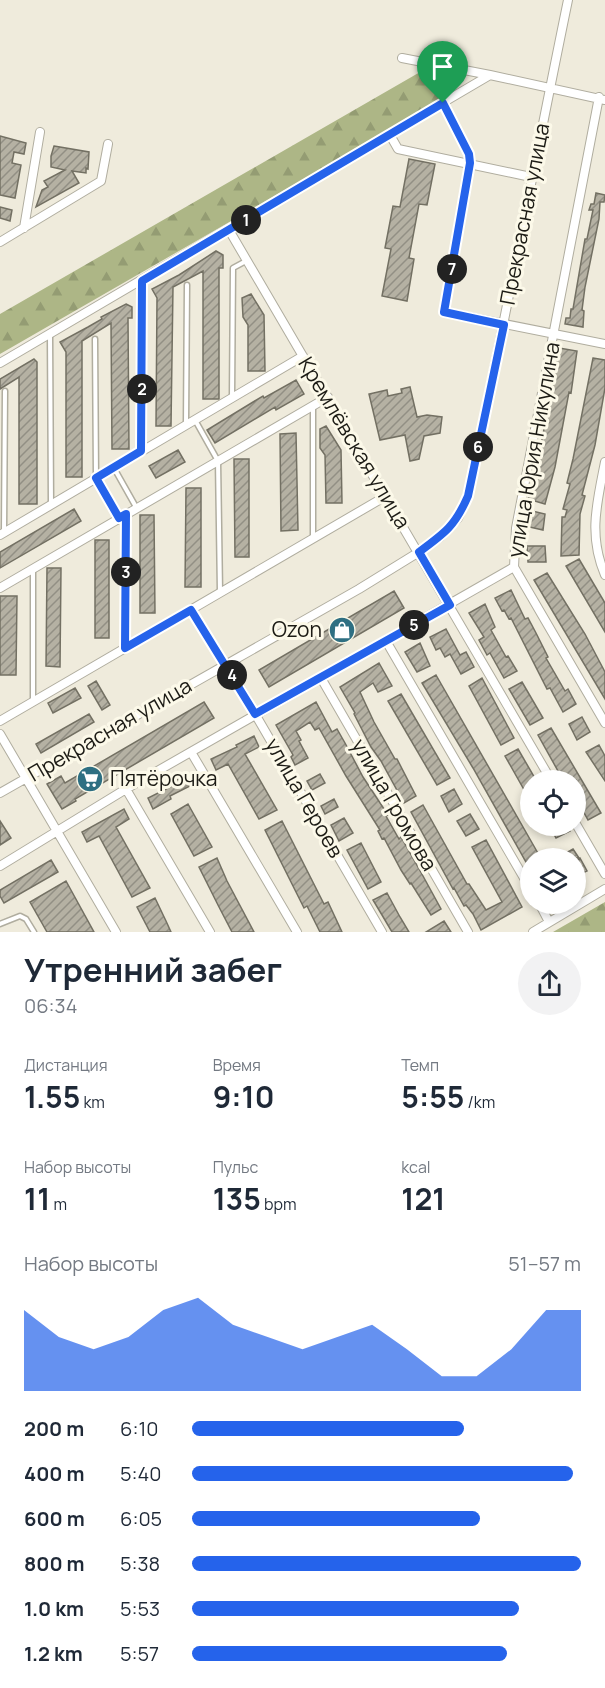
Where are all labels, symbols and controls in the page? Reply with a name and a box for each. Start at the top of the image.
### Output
pin [417,41,468,103]
icon: arrive [426,50,459,83]
street label: Прекрасная улица [493,121,555,307]
pin: 1 [231,205,261,235]
text: 1 [242,209,250,231]
pin: 7 [437,254,467,284]
text: 7 [448,258,456,280]
street label: улица Юрия Никулина [500,340,566,560]
street label: Кремлёвская улица [292,351,417,534]
pin: 2 [127,374,157,404]
text: 2 [137,378,147,400]
pin: 6 [463,432,493,462]
text: 6 [473,436,483,458]
pin: 3 [111,557,141,587]
text: 3 [121,561,131,583]
pin: 5 [399,610,429,640]
text: 5 [409,614,419,636]
place label: Ozon [272,615,322,643]
shop icon: Ozon [327,615,357,645]
pin: 4 [217,660,247,690]
text: 4 [227,664,237,686]
street label: Прекрасная улица [23,671,196,787]
street label: улица Героев [259,733,350,862]
street label: улица Громова [346,733,444,876]
supermarket icon: Пятёрочка [75,764,105,794]
place label: Пятёрочка [110,764,217,792]
map controls [520,770,586,914]
button: locate [520,770,586,836]
button: layers [520,848,586,914]
text: Утренний забег [24,947,282,992]
button: share [518,952,581,1015]
text: 06:34 [24,992,77,1019]
text: Дистанция [24,1054,108,1076]
text: Время [213,1054,261,1076]
text: Темп [401,1054,439,1076]
text: 1.55 [24,1076,80,1117]
text: 9:10 [213,1076,274,1117]
text: 5:55 [401,1076,464,1117]
text: km [80,1091,105,1113]
text: /km [464,1091,495,1113]
text: Набор высоты [24,1156,131,1178]
text: Пульс [213,1156,258,1178]
text: kcal [401,1156,431,1178]
text: 11 [24,1178,50,1219]
text: 135 [213,1178,261,1219]
text: 121 [401,1178,445,1219]
text: m [50,1193,67,1215]
text: bpm [261,1193,297,1215]
text: Набор высоты [24,1250,158,1277]
text: 51–57 m [508,1250,581,1277]
text: 200 m [24,1415,84,1442]
text: 6:10 [120,1415,158,1442]
text: 400 m [24,1460,84,1487]
text: 5:40 [120,1460,162,1487]
text: 600 m [24,1505,85,1532]
text: 6:05 [120,1505,162,1532]
text: 800 m [24,1550,85,1577]
text: 5:38 [120,1550,160,1577]
text: 1.0 km [24,1595,84,1622]
text: 5:53 [120,1595,160,1622]
text: 1.2 km [24,1640,83,1667]
text: 5:57 [120,1640,159,1667]

